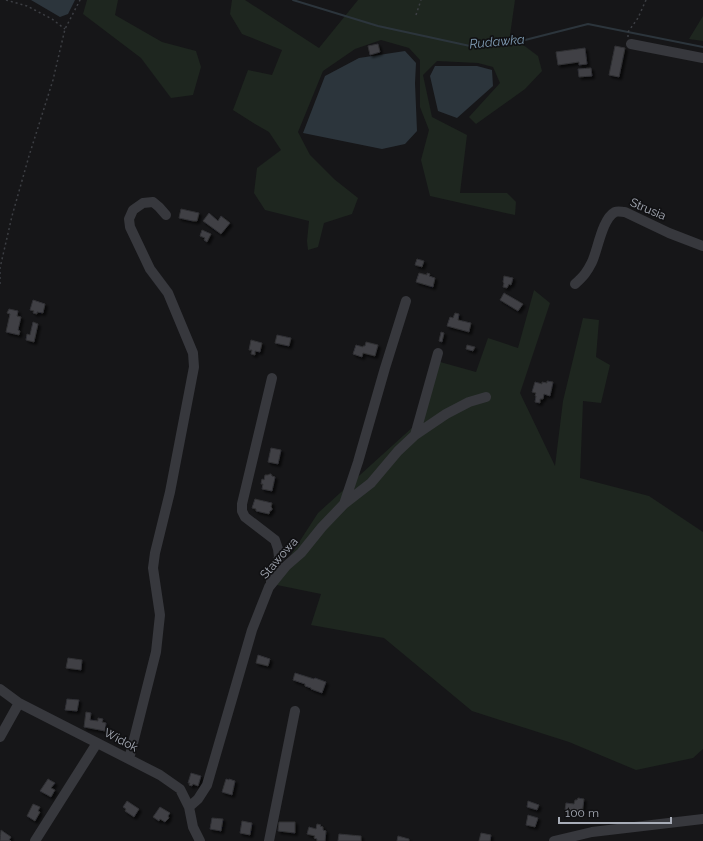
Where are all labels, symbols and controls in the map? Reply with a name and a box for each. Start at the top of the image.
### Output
water label: Rudawka [469,32,526,51]
street label: Strusia [628,195,668,223]
street label: Stawowa [257,534,301,582]
street label: Widok [102,726,141,755]
scale bar [559,799,671,825]
text: 100 m [565,806,599,820]

